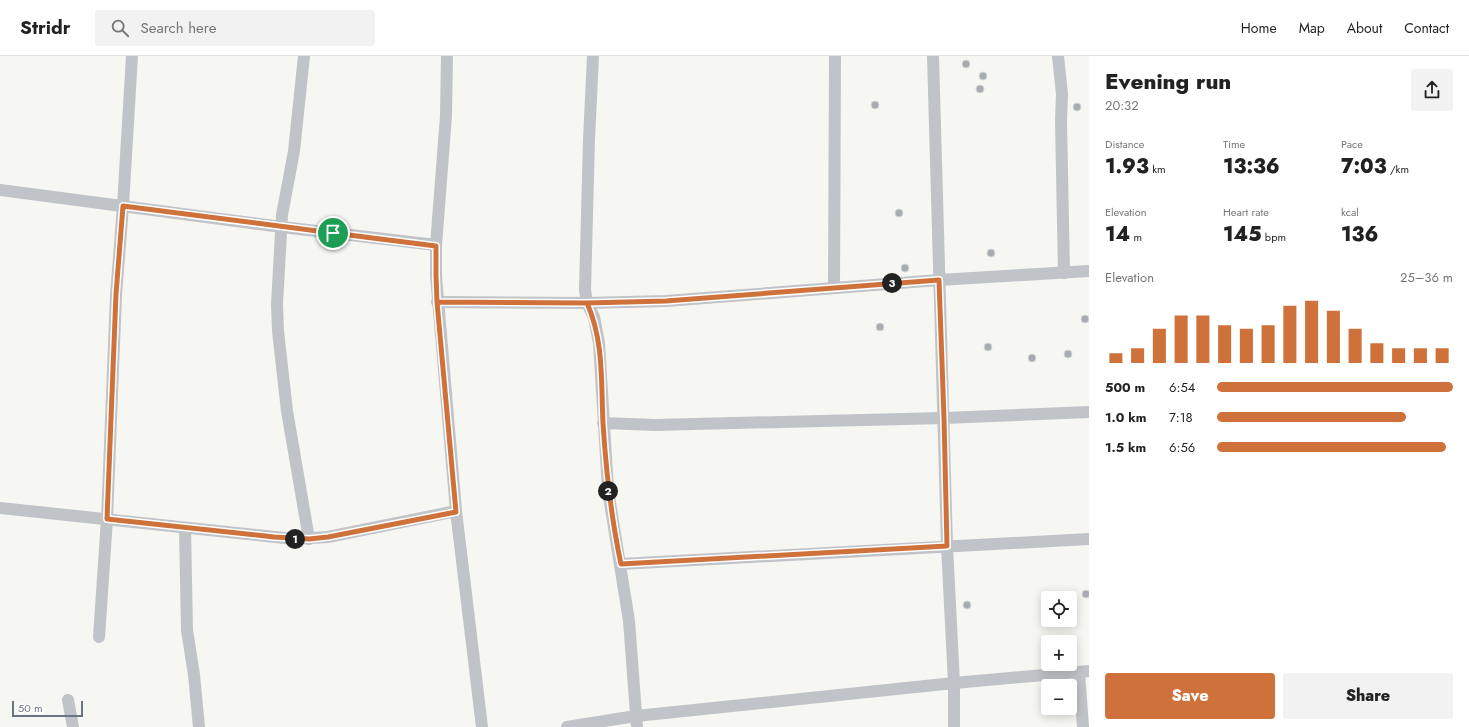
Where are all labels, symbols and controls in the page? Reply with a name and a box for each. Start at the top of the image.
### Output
search box [95,10,375,46]
text: Stridr [20,14,71,41]
icon: search [109,17,131,39]
text: Search here [141,17,216,39]
text: Home [1241,18,1277,38]
text: Map [1299,18,1325,38]
text: About [1347,18,1382,38]
text: Contact [1404,18,1449,38]
text: Evening run [1105,65,1231,97]
button: share [1411,69,1453,111]
text: 20:32 [1105,96,1139,115]
text: Distance [1105,136,1144,152]
text: Time [1223,136,1245,152]
text: Pace [1341,136,1363,152]
text: 1.93 [1105,152,1149,181]
text: 13:36 [1223,152,1280,181]
text: 7:03 [1341,152,1387,181]
text: km [1149,161,1166,177]
text: /km [1387,161,1409,177]
text: Elevation [1105,204,1147,220]
text: Heart rate [1223,204,1269,220]
text: kcal [1341,204,1359,220]
pin [316,216,350,250]
text: 14 [1105,220,1130,249]
text: 145 [1223,220,1262,249]
text: 136 [1341,220,1378,249]
icon: arrive [322,222,344,244]
text: m [1130,229,1142,245]
text: bpm [1262,229,1286,245]
text: Elevation [1105,268,1154,287]
text: 25–36 m [1400,268,1453,287]
pin: 3 [882,273,902,293]
text: 3 [889,275,895,291]
text: 500 m [1105,378,1145,397]
text: 6:54 [1169,378,1195,397]
text: 1.0 km [1105,408,1146,427]
text: 7:18 [1169,408,1193,427]
text: 1.5 km [1105,438,1146,457]
text: 6:56 [1169,438,1195,457]
pin: 2 [598,481,618,501]
text: 2 [604,483,612,499]
pin: 1 [285,529,305,549]
text: 1 [292,531,298,547]
map controls [1041,591,1077,715]
button: locate [1041,591,1077,627]
button: + [1041,635,1077,671]
button: Save [1105,673,1275,719]
button: Share [1283,673,1453,719]
button: − [1041,679,1077,715]
scale bar [12,699,83,718]
text: 50 m [18,700,43,716]

